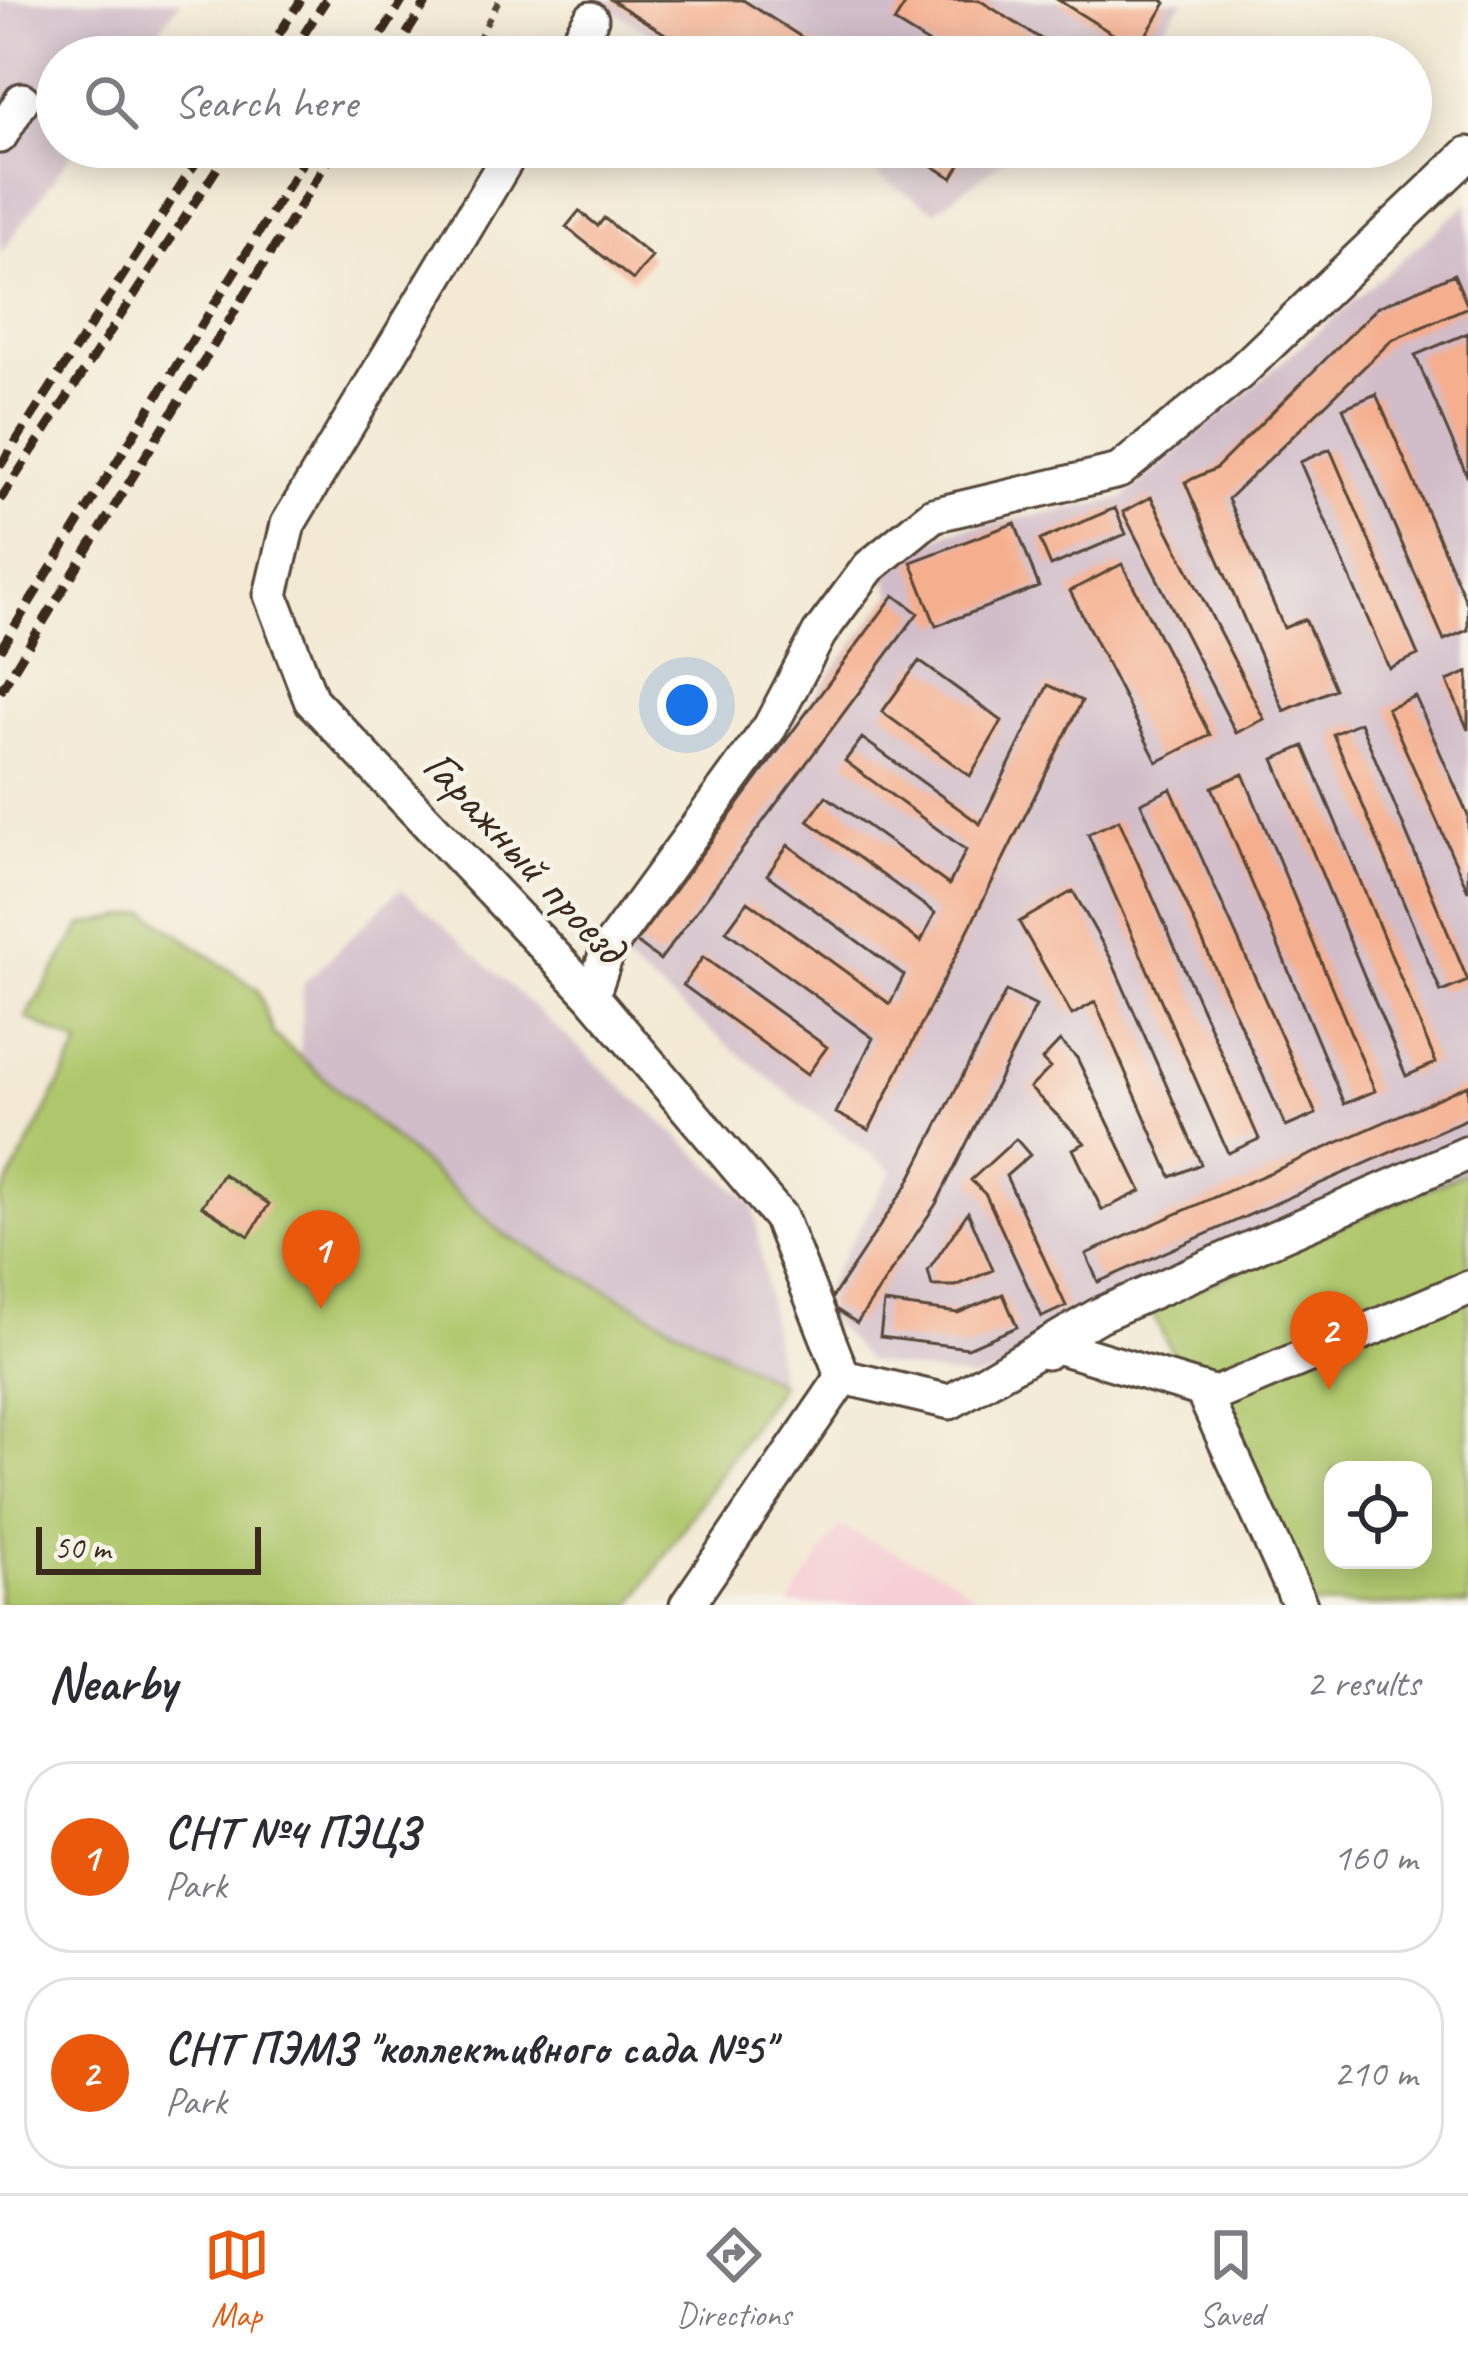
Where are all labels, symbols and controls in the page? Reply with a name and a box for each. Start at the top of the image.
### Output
search box [36,36,1432,168]
icon: search [78,69,144,135]
text: Search here [174,74,357,131]
your location [657,675,717,735]
street label: Гаражный проезд [411,736,642,979]
pin: 1 [282,1210,360,1309]
pin: 2 [1290,1291,1368,1390]
map controls [1324,1461,1432,1569]
button: locate [1324,1461,1432,1569]
scale bar [36,1521,261,1574]
text: 50 m [54,1527,110,1569]
text: Nearby [48,1651,176,1715]
text: 2 results [1306,1659,1420,1708]
text: СНТ №4 ПЭЦЗ [165,1804,419,1861]
text: 1 [81,1833,99,1882]
text: 160 m [1333,1833,1417,1882]
text: Park [165,1861,227,1910]
text: СНТ ПЭМЗ "коллективного сада №5" [165,2020,773,2077]
text: 2 [81,2049,99,2098]
text: 210 m [1333,2049,1417,2098]
text: Park [165,2077,227,2126]
tab: Map [204,2222,270,2336]
tab: Directions [677,2222,791,2336]
tab: Saved [1198,2222,1264,2336]

